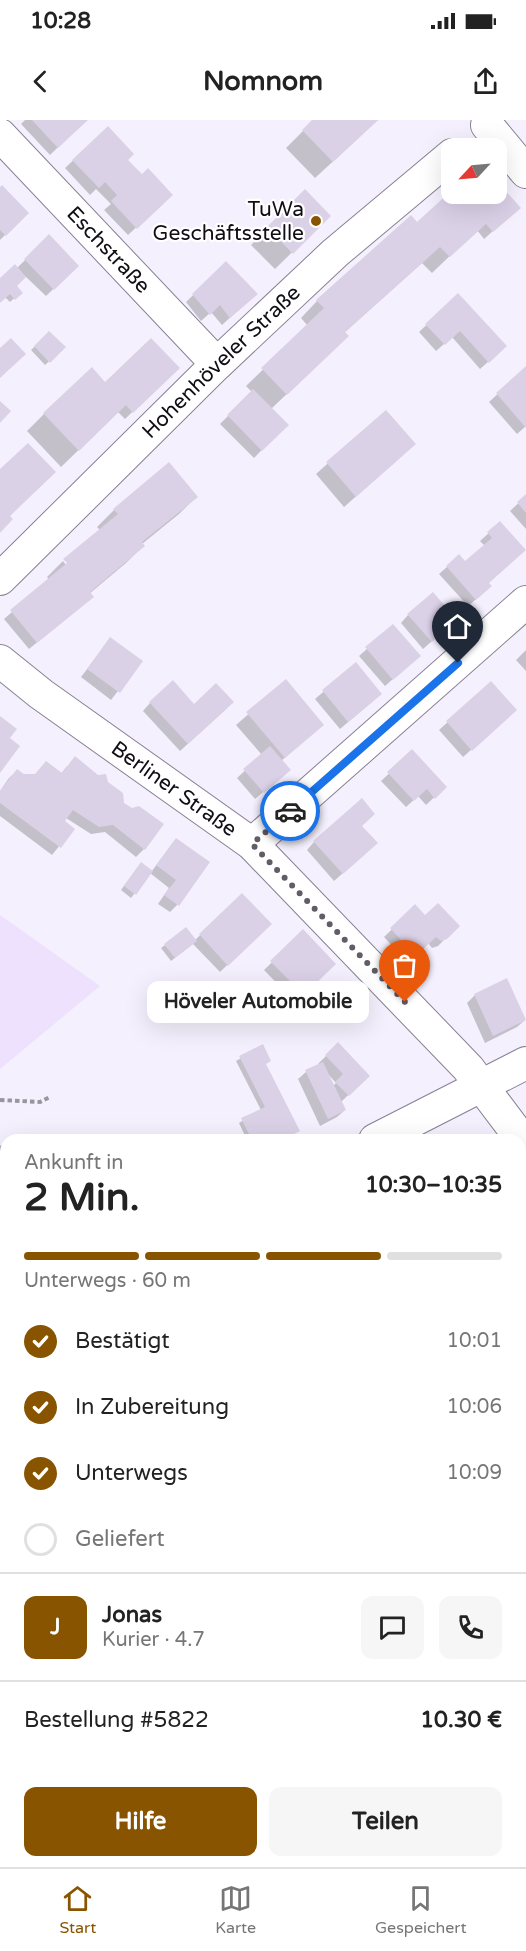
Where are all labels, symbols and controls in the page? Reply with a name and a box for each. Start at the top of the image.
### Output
text: 10:28 [30,8,91,34]
icon: back [24,65,57,98]
text: Nomnom [203,65,323,98]
icon: share [469,65,502,98]
north arrow [441,138,507,204]
map controls [441,138,507,204]
place label: TuWa Geschäftsstelle [153,197,304,246]
street label: Eschstraße [62,201,156,298]
marker: TuWa Geschäftsstelle [309,214,323,228]
street label: Hohenhöveler Straße [137,280,305,444]
pin [432,601,483,663]
icon: home [441,610,474,643]
street label: Berliner Straße [107,736,242,842]
courier [260,781,320,841]
icon: car [274,795,307,828]
pin [379,940,430,1002]
icon: bag [388,949,421,982]
callout: Höveler Automobile [147,981,369,1023]
text: Höveler Automobile [164,990,352,1014]
text: Ankunft in [24,1151,123,1175]
text: 10:30–10:35 [365,1172,502,1198]
text: 2 Min. [24,1174,140,1221]
text: Unterwegs · 60 m [24,1269,191,1293]
icon: check [24,1325,57,1358]
text: Bestätigt [75,1328,170,1354]
text: 10:01 [447,1329,502,1353]
icon: check [24,1391,57,1424]
text: In Zubereitung [75,1394,229,1420]
text: 10:06 [447,1395,502,1419]
icon: check [24,1457,57,1490]
text: Unterwegs [75,1460,188,1486]
text: 10:09 [447,1461,502,1485]
text: Geliefert [75,1526,165,1552]
button: chat [361,1596,424,1659]
button: phone [439,1596,502,1659]
text: Jonas [102,1602,162,1628]
text: J [50,1614,61,1640]
text: Kurier · 4.7 [102,1628,205,1652]
text: Bestellung #5822 [24,1707,209,1733]
text: 10.30 € [420,1707,502,1733]
button: Hilfe [24,1787,257,1856]
button: Teilen [269,1787,502,1856]
tab: Start [59,1882,96,1938]
tab: Karte [215,1882,256,1938]
tab: Gespeichert [375,1882,467,1938]

